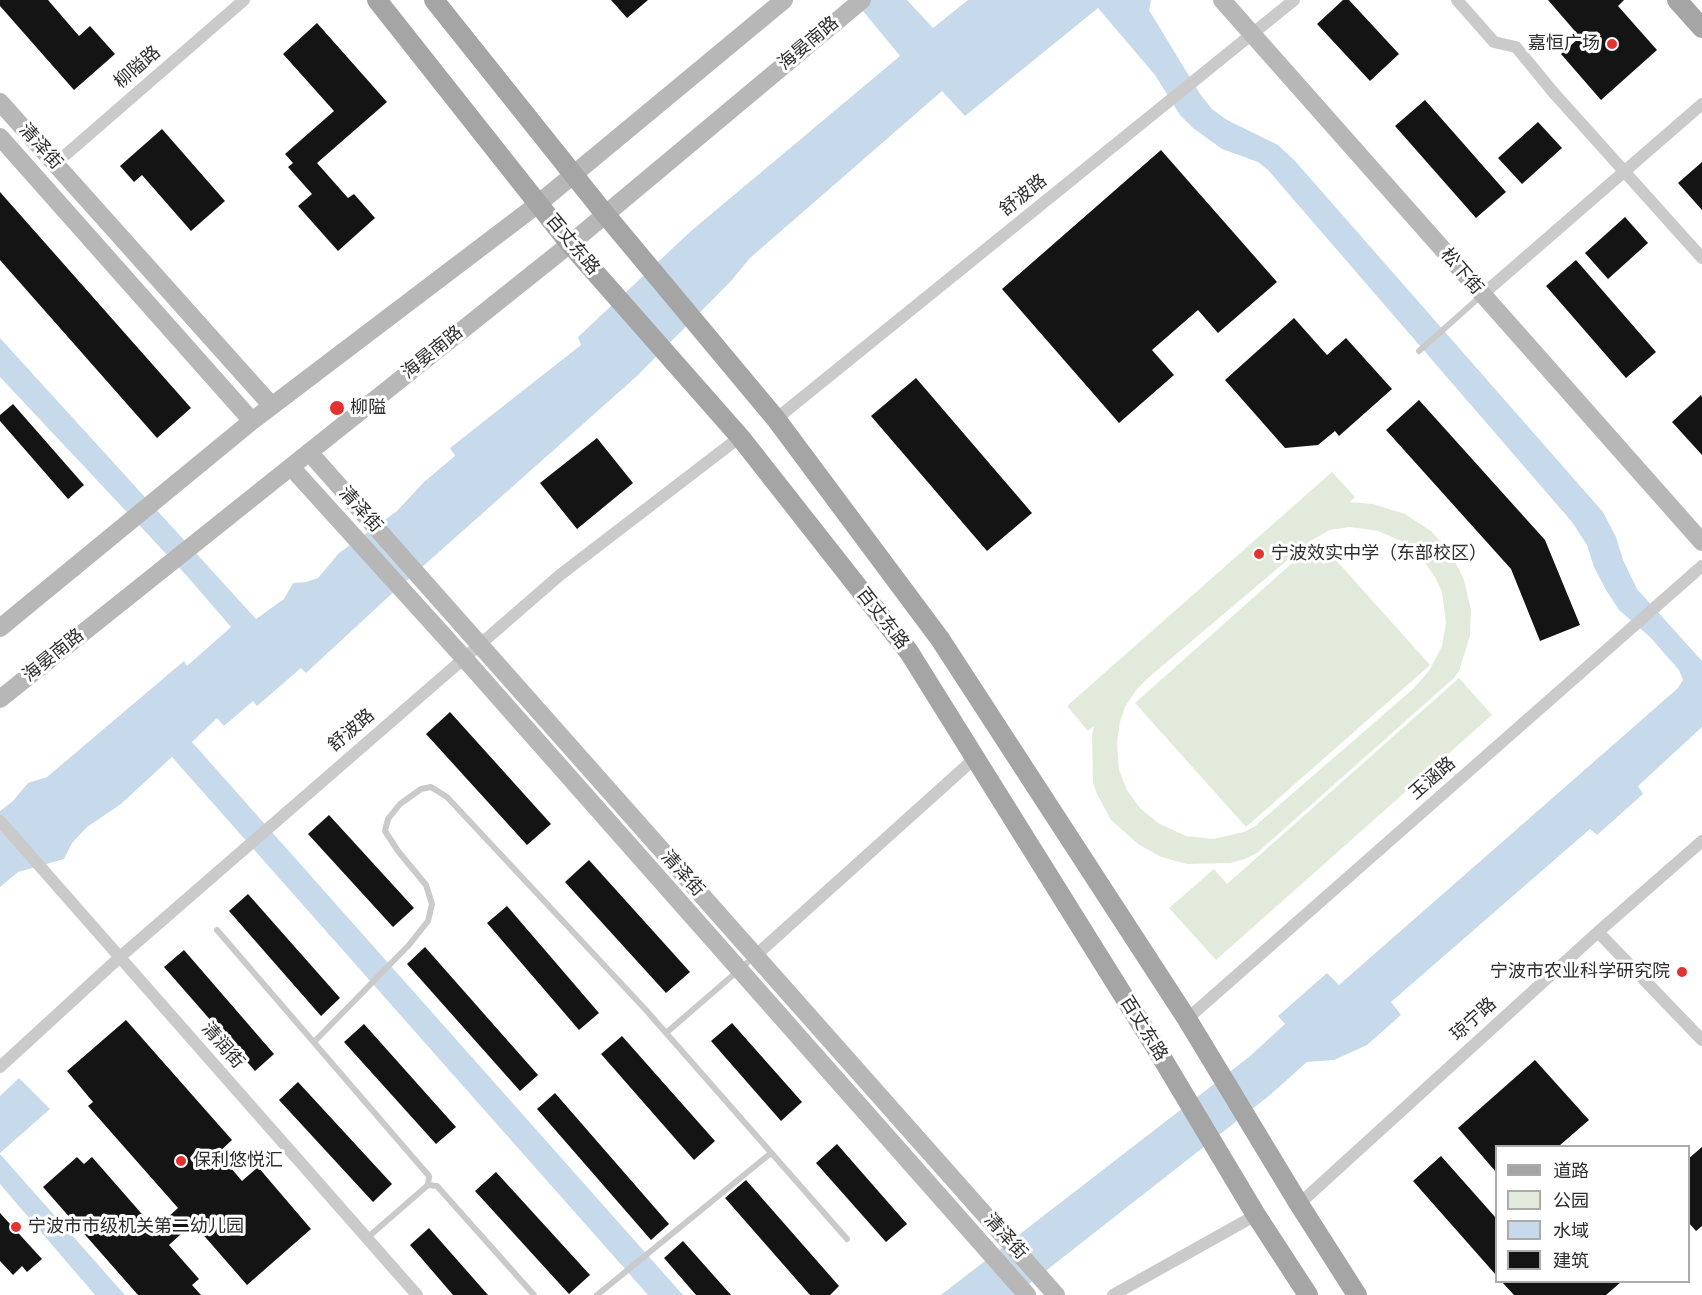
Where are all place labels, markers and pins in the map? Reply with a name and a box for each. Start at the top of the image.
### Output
place label: 嘉恒广场 [1528,33,1600,55]
marker: 嘉恒广场 [1605,37,1619,51]
place label: 柳隘 [350,397,386,419]
marker: 柳隘 [328,399,346,417]
place label: 宁波效实中学（东部校区） [1271,543,1487,565]
marker: 宁波效实中学（东部校区） [1252,547,1266,561]
place label: 宁波市农业科学研究院 [1490,961,1670,983]
marker: 宁波市农业科学研究院 [1675,965,1689,979]
place label: 保利悠悦汇 [193,1150,283,1172]
marker: 保利悠悦汇 [174,1154,188,1168]
place label: 宁波市市级机关第二幼儿园 [28,1216,244,1238]
marker: 宁波市市级机关第二幼儿园 [9,1220,23,1234]

